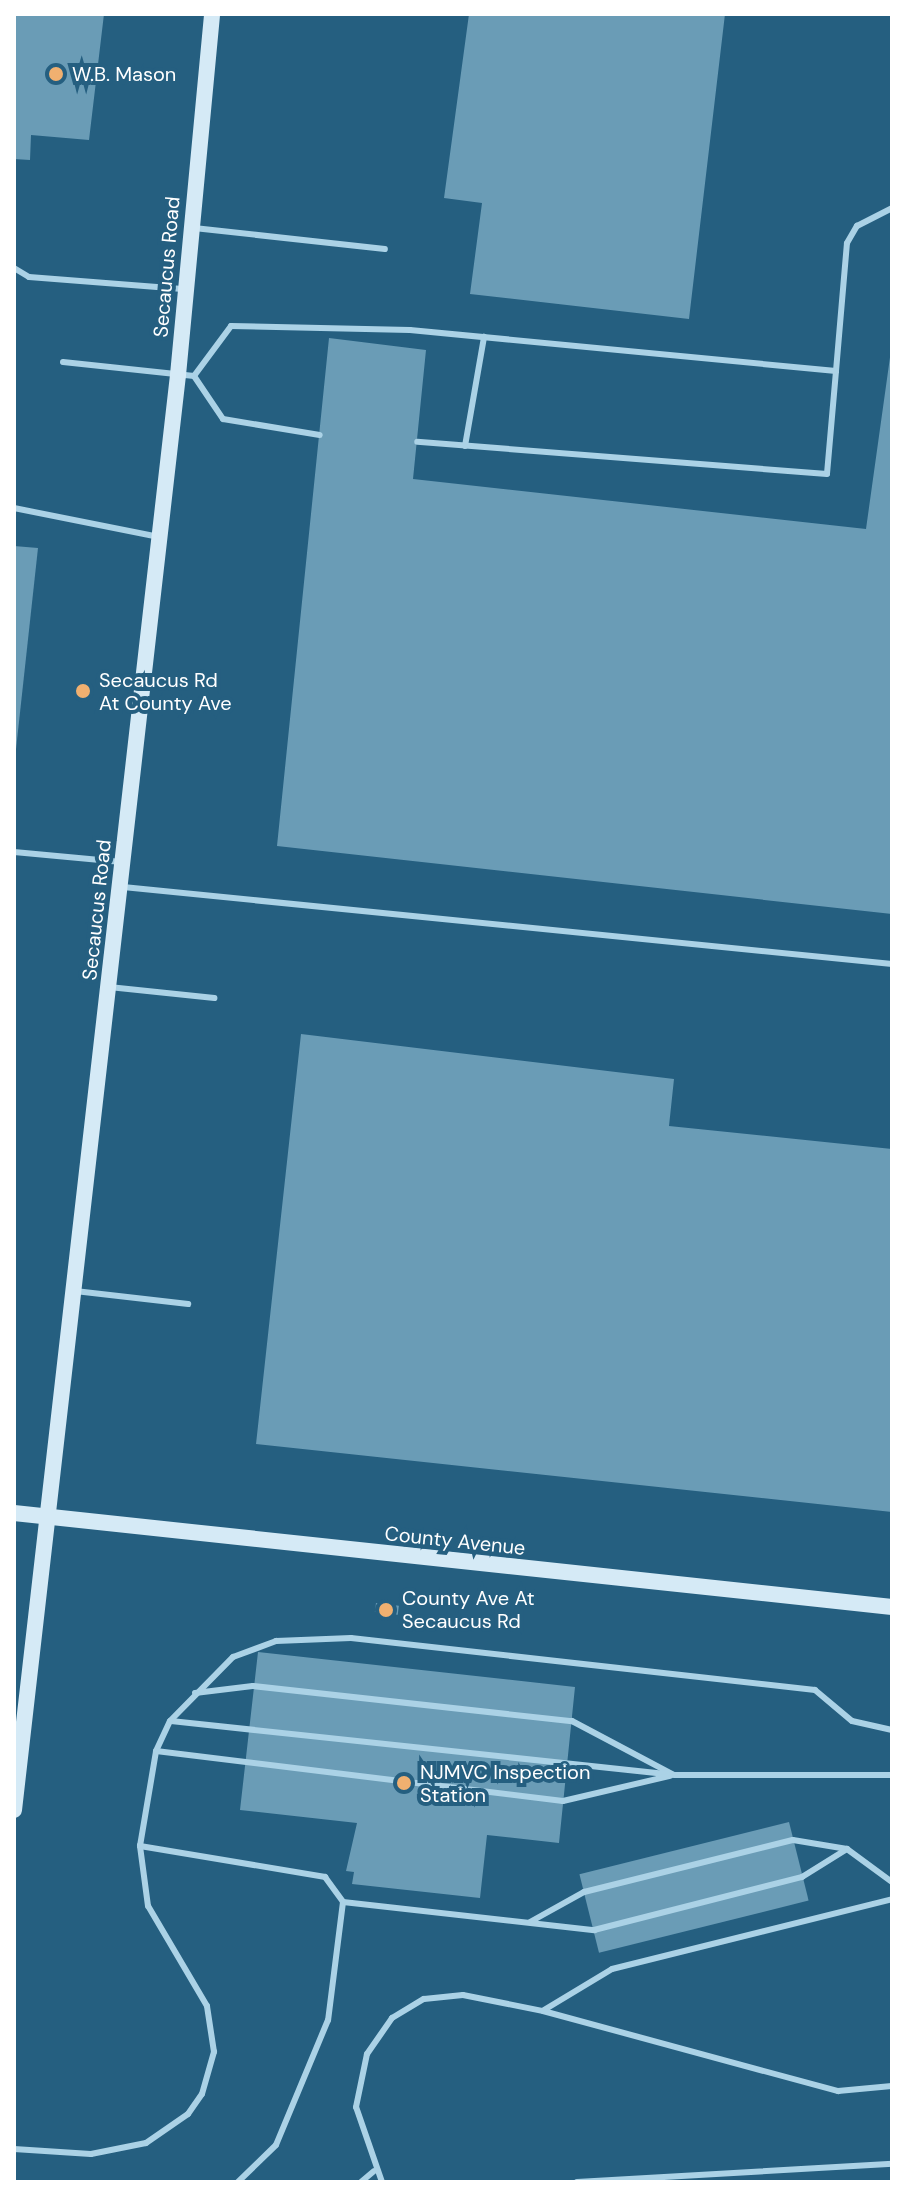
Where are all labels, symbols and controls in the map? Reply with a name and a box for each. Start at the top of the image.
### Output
place label: W.B. Mason [72,62,176,86]
marker: W.B. Mason [47,65,65,83]
street label: Secaucus Road [149,195,185,339]
place label: Secaucus Rd At County Ave [99,668,232,715]
marker: Secaucus Rd At County Ave [74,682,92,700]
street label: Secaucus Road [78,838,116,982]
street label: County Avenue [383,1522,527,1560]
place label: County Ave At Secaucus Rd [402,1586,535,1633]
marker: County Ave At Secaucus Rd [377,1601,395,1619]
place label: NJMVC Inspection Station [420,1760,590,1807]
marker: NJMVC Inspection Station [395,1774,413,1792]

